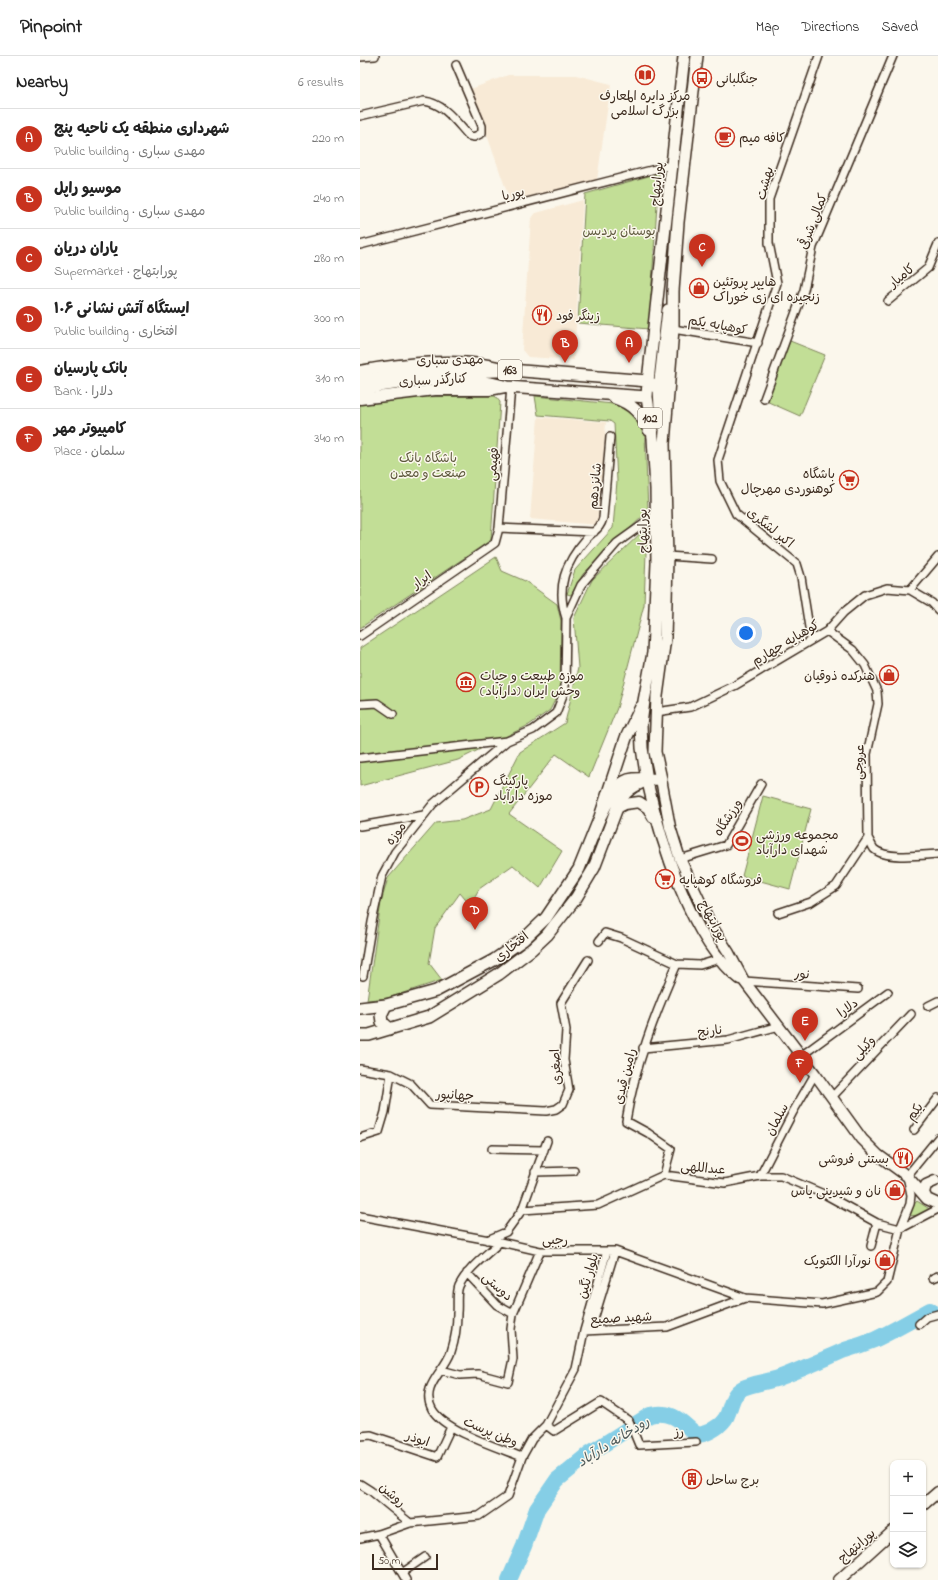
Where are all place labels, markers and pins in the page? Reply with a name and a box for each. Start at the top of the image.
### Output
library icon: مرکز دایره المعارف بزرگ اسلامی [634,64,656,86]
bus stop icon: جنگلبانی [691,67,713,89]
place label: جنگلبانی [716,70,758,89]
place label: مرکز دایره المعارف بزرگ اسلامی [600,87,690,121]
cafe icon: کافه میم [714,126,736,148]
place label: کافه میم [739,129,785,148]
pin: C [689,234,715,267]
place label: هایپر پروتئین زنجیره ای زی خوراک [713,273,820,307]
shop icon: هایپر پروتئین زنجیره ای زی خوراک [688,277,710,299]
restaurant icon: زینگر فود [531,304,553,326]
place label: زینگر فود [556,307,600,326]
pin: B [552,330,578,363]
pin: A [616,330,642,363]
place label: باشگاه کوهنوردی مهرچال [741,465,835,499]
supermarket icon: باشگاه کوهنوردی مهرچال [838,469,860,491]
shop icon: هنرکده ذوقیان [878,664,900,686]
place label: موزه طبیعت و حیات وحش ایران (دارآباد) [480,667,584,701]
place label: هنرکده ذوقیان [804,667,875,686]
museum icon: موزه طبیعت و حیات وحش ایران (دارآباد) [455,671,477,693]
place label: پارکینگ موزه دارآباد [493,772,552,806]
parking icon: پارکینگ موزه دارآباد [468,776,490,798]
place label: مجموعه ورزشی شهدای دارآباد [756,826,839,860]
sports icon: مجموعه ورزشی شهدای دارآباد [731,830,753,852]
supermarket icon: فروشگاه کوهپایه [654,868,676,890]
place label: فروشگاه کوهپایه [679,871,762,890]
pin: D [462,897,488,930]
pin: E [792,1008,818,1041]
pin: F [787,1050,813,1083]
restaurant icon: بستنی فروشی [892,1147,914,1169]
place label: بستنی فروشی [819,1150,889,1169]
shop icon: نان و شیرینی یاس [884,1179,906,1201]
place label: نان و شیرینی یاس [791,1182,881,1201]
shop icon: نورآرا الکتویک [874,1249,896,1271]
place label: نورآرا الکتویک [804,1252,871,1271]
building icon: برج ساحل [681,1468,703,1490]
place label: برج ساحل [706,1471,759,1490]

